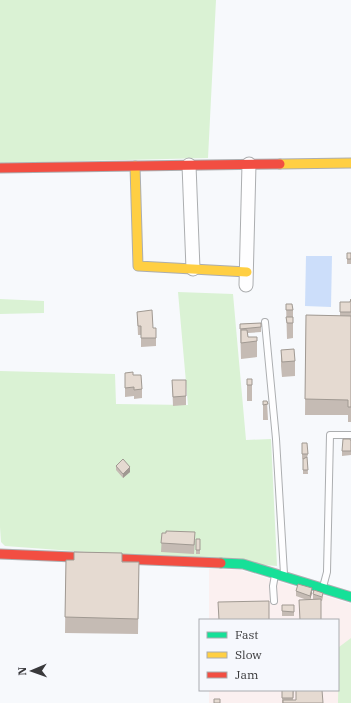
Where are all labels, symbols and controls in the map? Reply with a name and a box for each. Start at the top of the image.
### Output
legend [199,619,339,691]
text: Fast [235,627,259,642]
text: Slow [235,647,262,662]
north arrow [12,651,52,691]
text: N [15,666,29,676]
text: Jam [235,667,259,682]

